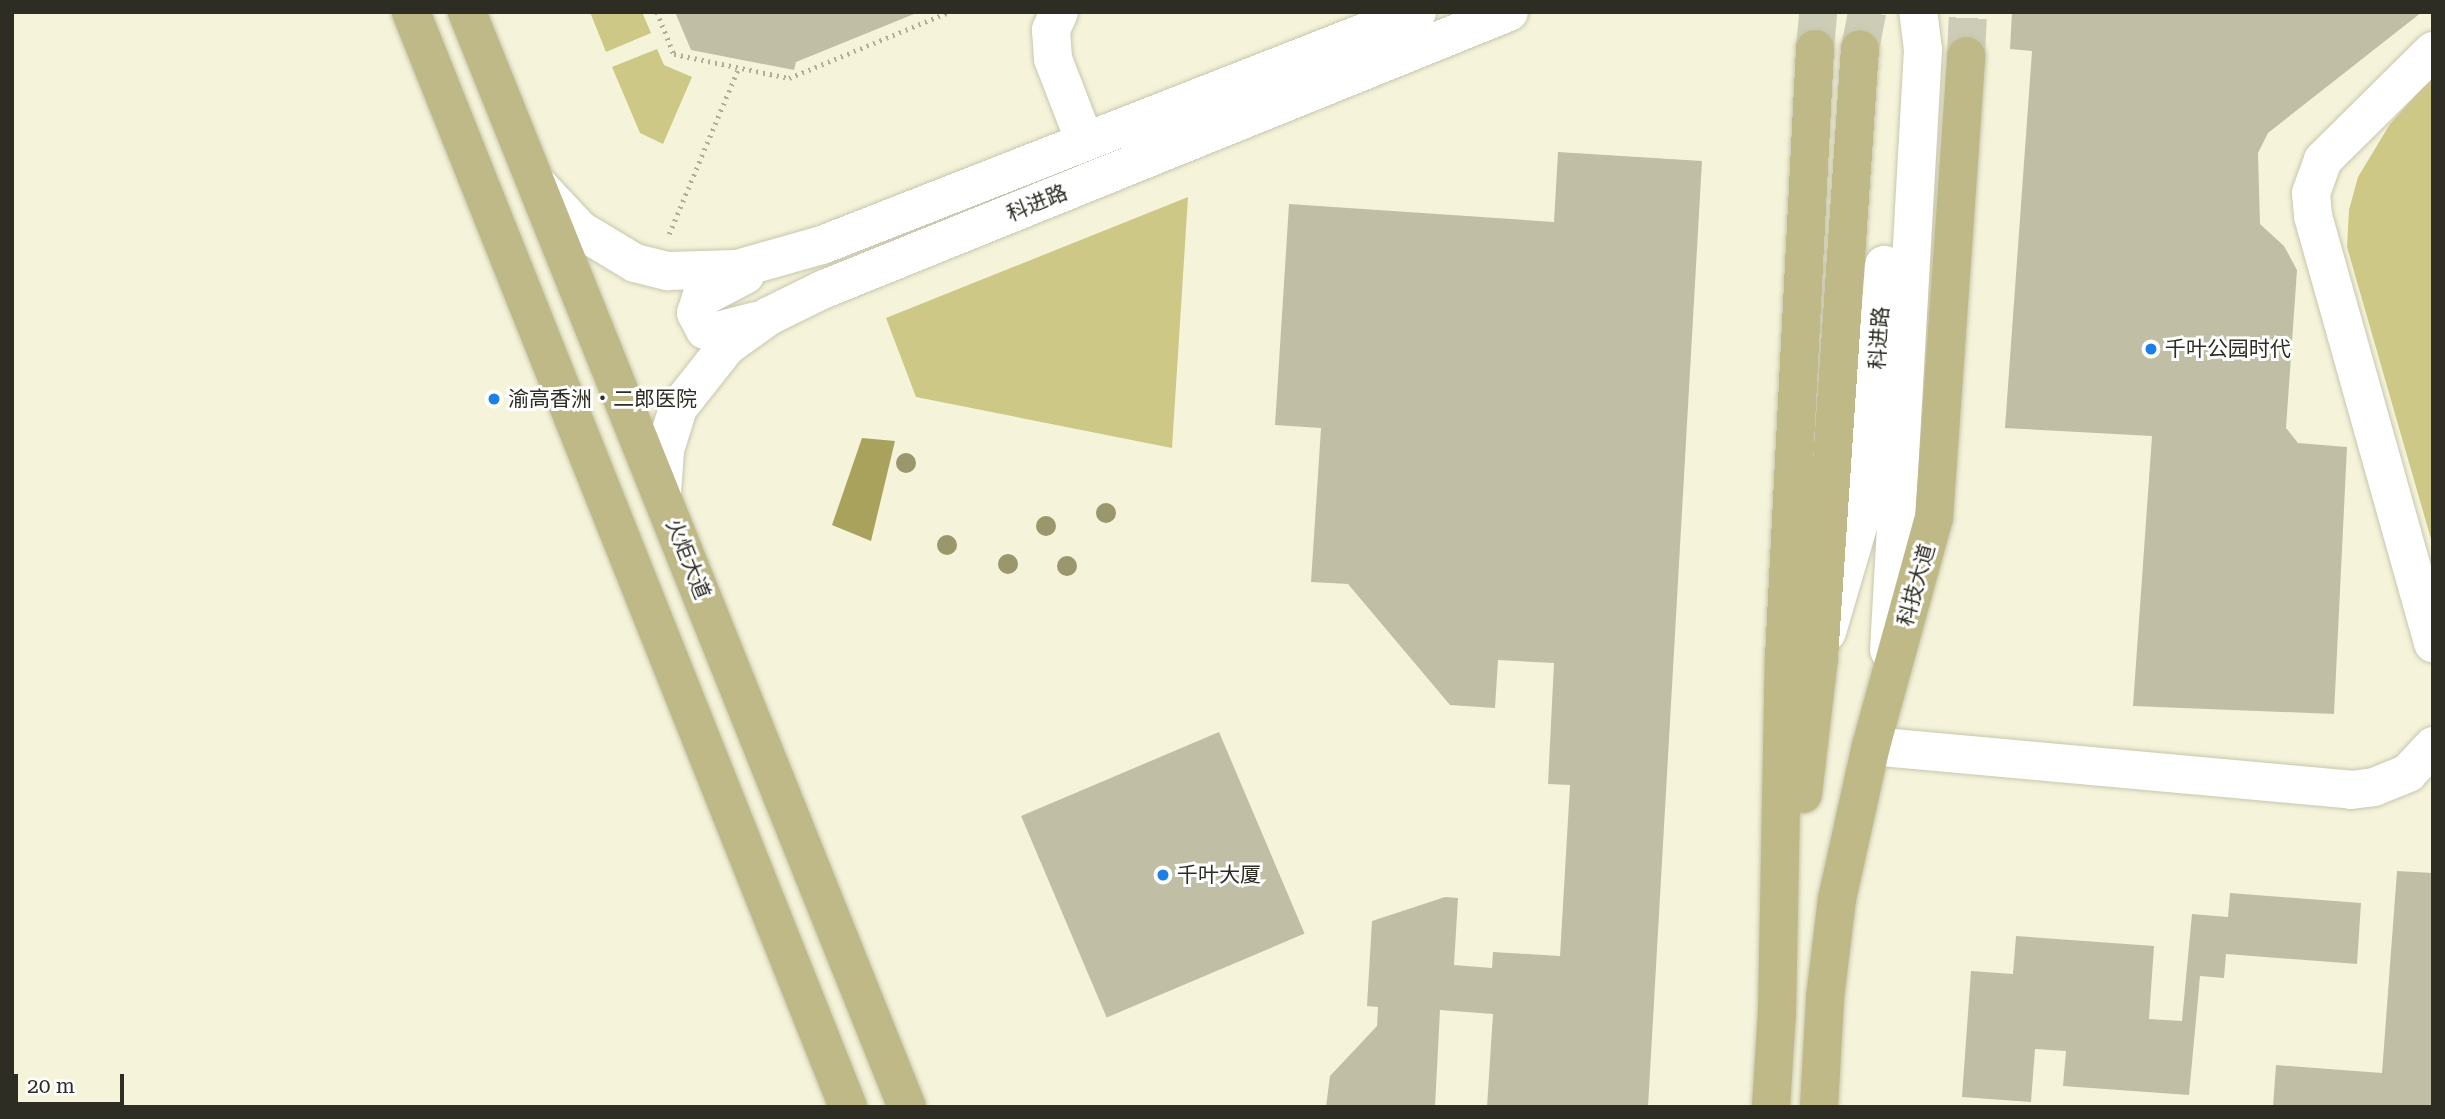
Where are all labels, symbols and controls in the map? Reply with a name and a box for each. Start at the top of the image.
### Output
street label: 科进路 [1003,180,1071,226]
street label: 科进路 [1864,306,1894,370]
place label: 千叶公园时代 [2165,336,2291,362]
marker: 千叶公园时代 [2143,341,2159,357]
place label: 渝高香洲‧二郎医院 [508,386,697,412]
marker: 渝高香洲‧二郎医院 [486,391,502,407]
street label: 火炬大道 [661,515,715,603]
street label: 科技大道 [1892,541,1940,629]
place label: 千叶大厦 [1177,862,1261,888]
marker: 千叶大厦 [1155,867,1171,883]
scale bar [18,1060,128,1104]
text: 20 m [27,1074,75,1098]

